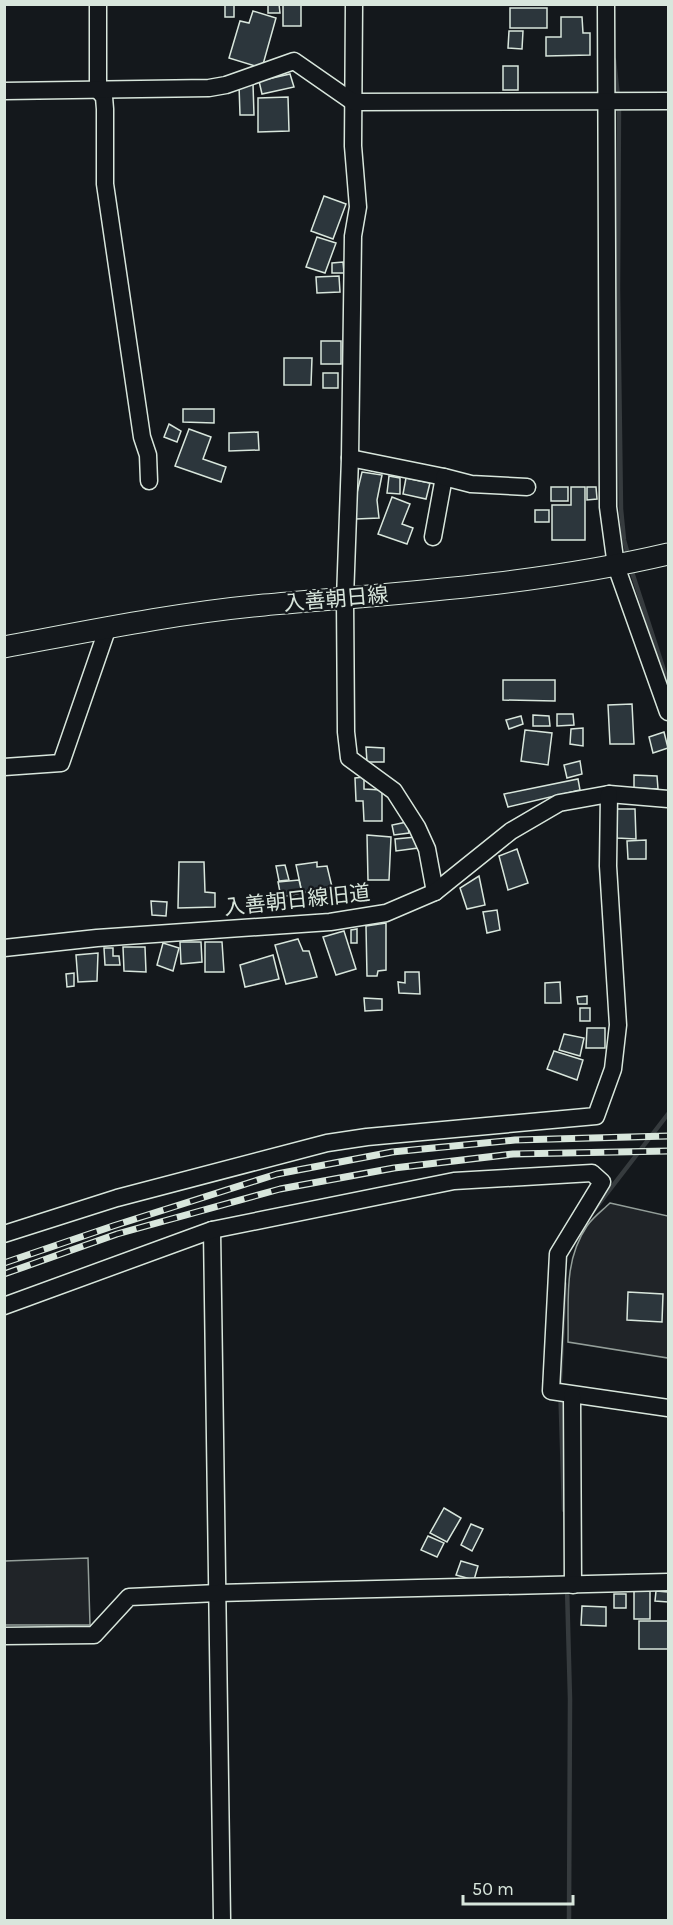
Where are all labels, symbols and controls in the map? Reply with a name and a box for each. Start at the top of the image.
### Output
street label: 入善朝日線 [283,582,389,616]
street label: 入善朝日線旧道 [223,880,371,920]
scale bar [463,1868,572,1906]
text: 50 m [472,1878,514,1900]

